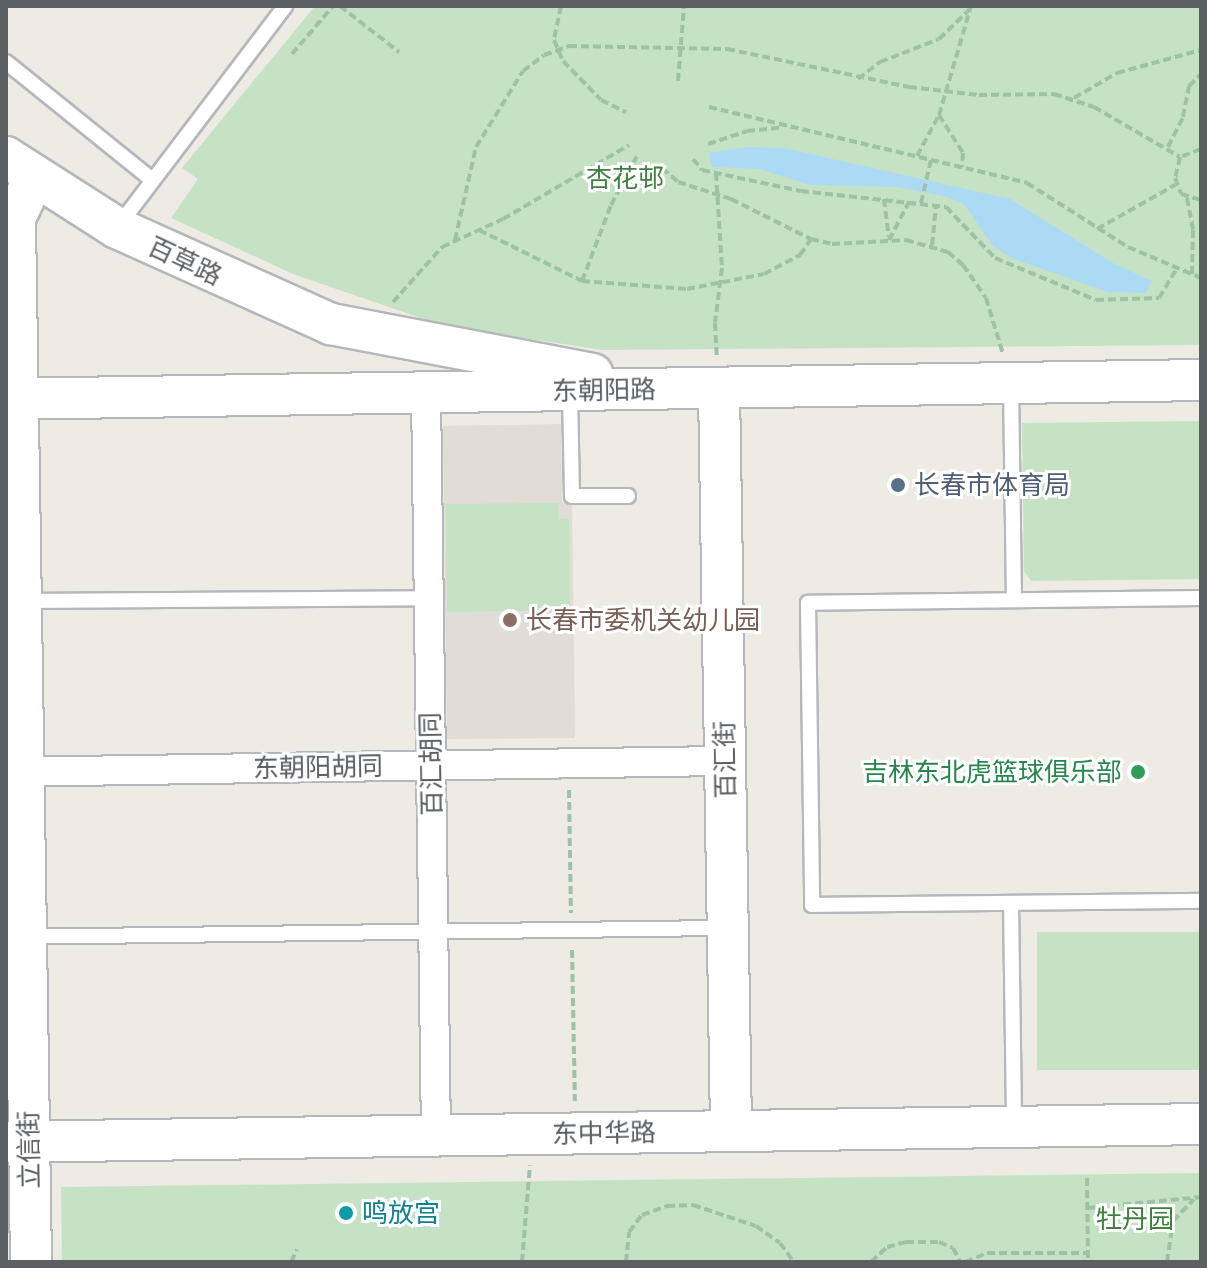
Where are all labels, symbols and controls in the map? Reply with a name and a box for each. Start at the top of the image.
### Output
park label: 杏花邨 [586,162,664,194]
street label: 百草路 [143,230,227,292]
street label: 东朝阳路 [552,373,656,407]
place label: 长春市体育局 [914,469,1070,501]
marker: 长春市体育局 [889,476,907,494]
place label: 长春市委机关幼儿园 [526,604,760,636]
marker: 长春市委机关幼儿园 [501,611,519,629]
street label: 百汇胡同 [414,712,448,816]
street label: 百汇街 [709,721,741,799]
street label: 东朝阳胡同 [253,750,383,784]
place label: 吉林东北虎篮球俱乐部 [862,756,1122,788]
marker: 吉林东北虎篮球俱乐部 [1129,763,1147,781]
street label: 立信街 [13,1111,45,1189]
street label: 东中华路 [552,1116,656,1150]
place label: 鸣放宫 [362,1197,440,1229]
park label: 牡丹园 [1096,1203,1174,1235]
marker: 鸣放宫 [337,1204,355,1222]

